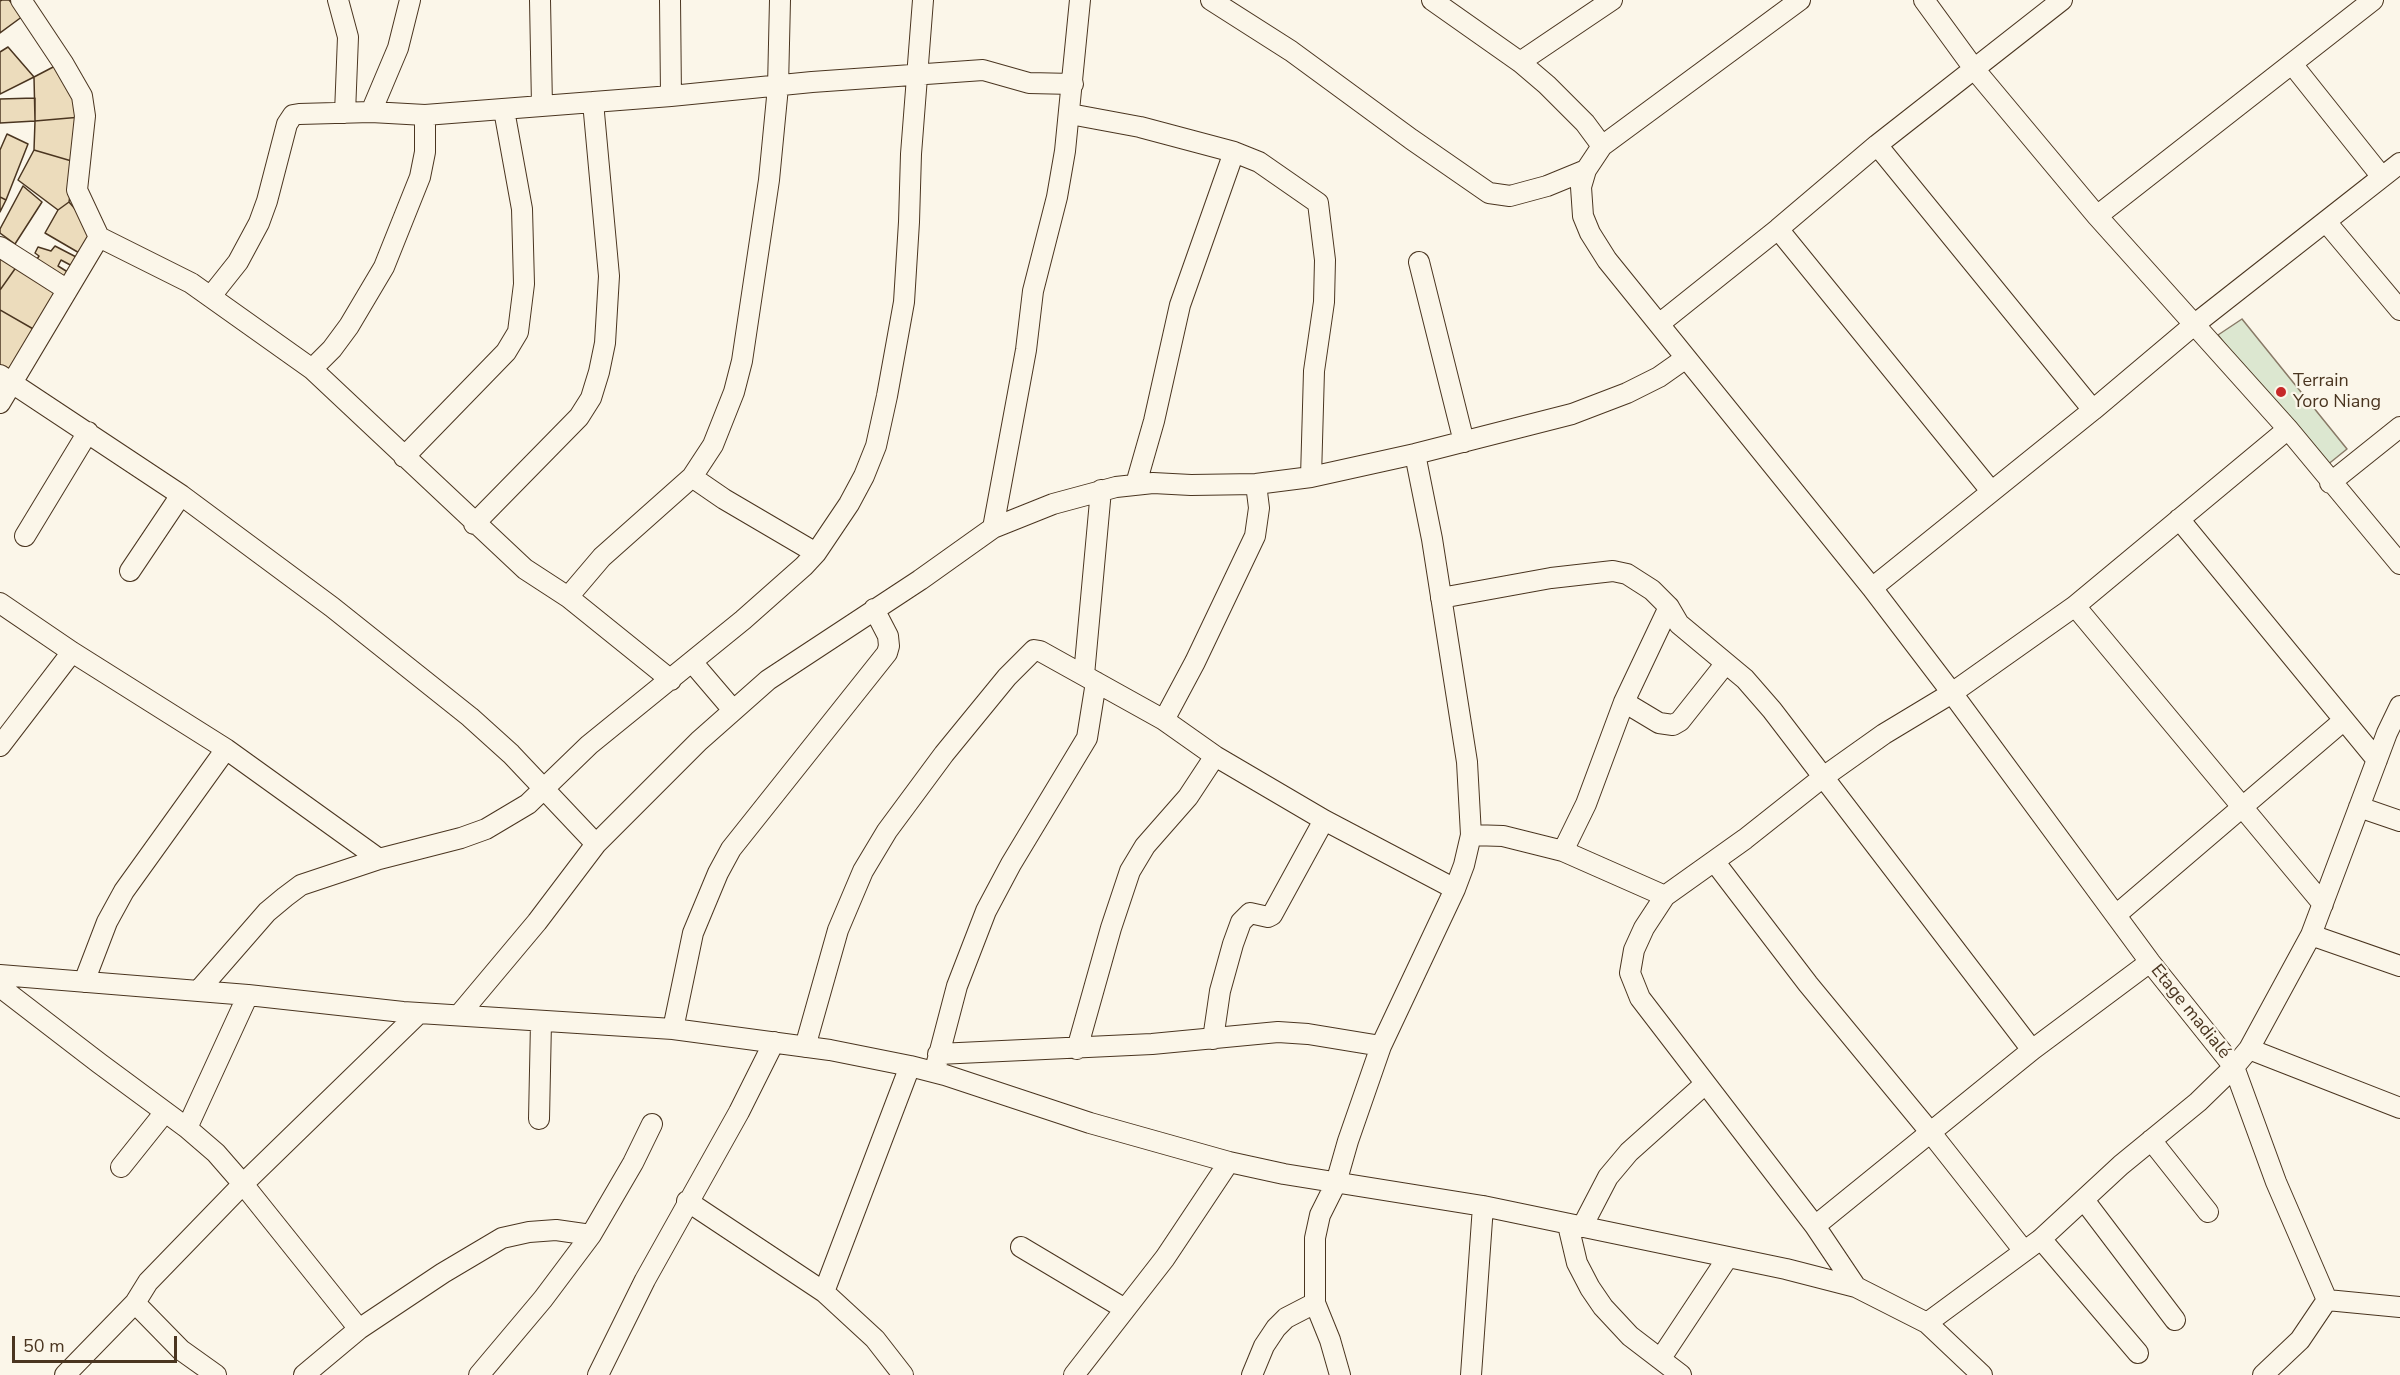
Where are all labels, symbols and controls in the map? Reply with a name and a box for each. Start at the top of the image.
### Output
place label: Terrain Yoro Niang [2293,371,2381,413]
marker: Terrain Yoro Niang [2274,385,2288,399]
street label: Etage madialé [2145,961,2235,1063]
scale bar [15,1324,180,1362]
text: 50 m [23,1334,65,1358]

